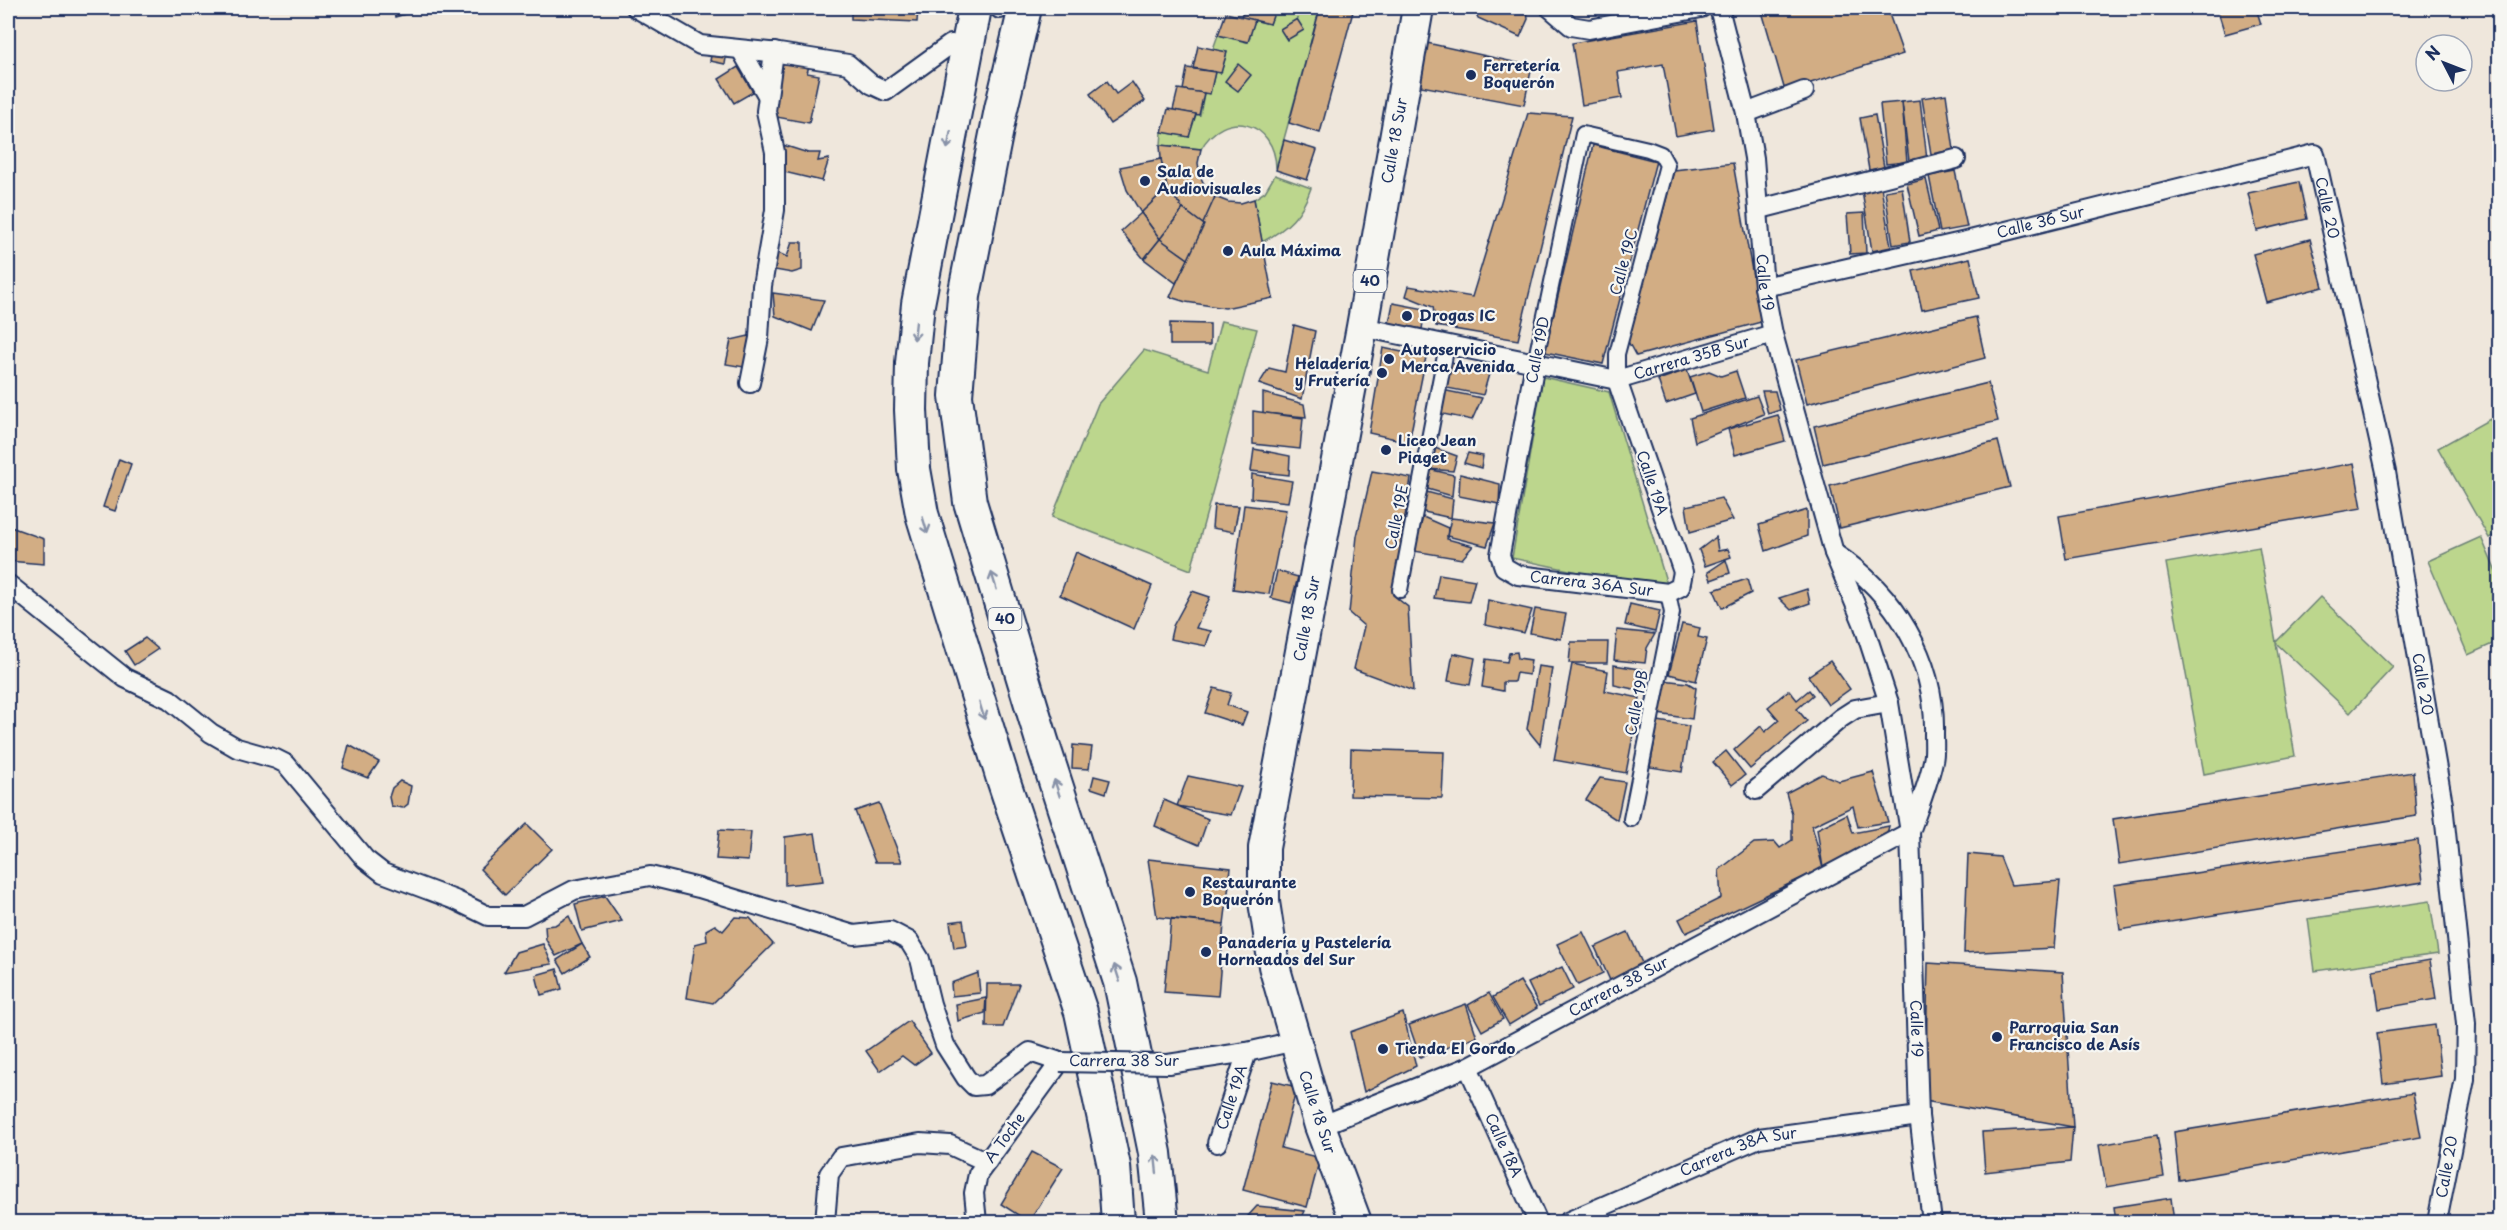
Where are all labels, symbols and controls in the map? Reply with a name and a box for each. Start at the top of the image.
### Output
north arrow [2414,33,2474,93]
text: N [2419,40,2445,65]
place label: Ferretería Boquerón [1483,53,1561,93]
marker: Ferretería Boquerón [1464,68,1478,82]
street label: Calle 18 Sur [1374,96,1412,185]
one-way arrow [943,129,954,149]
place label: Sala de Audiovisuales [1157,159,1261,199]
marker: Sala de Audiovisuales [1138,174,1152,188]
street label: Calle 20 [2310,174,2347,241]
street label: Calle 36 Sur [1994,199,2087,243]
street label: Calle 19C [1603,226,1642,297]
place label: Aula Máxima [1239,238,1342,261]
marker: Aula Máxima [1221,244,1235,258]
street label: Calle 19 [1751,253,1781,313]
road number: 40 [1354,270,1386,292]
place label: Drogas IC [1419,303,1495,326]
marker: Drogas IC [1400,309,1414,323]
street label: Calle 19D [1519,314,1554,385]
one-way arrow [909,321,920,341]
street label: Carrera 35B Sur [1630,329,1752,385]
place label: Autoservicio Merca Avenida [1401,337,1516,377]
place label: Heladería y Frutería [1295,351,1371,391]
marker: Autoservicio Merca Avenida [1382,352,1396,366]
marker: Heladería y Frutería [1375,366,1389,380]
place label: Liceo Jean Piaget [1398,428,1476,468]
marker: Liceo Jean Piaget [1379,443,1393,457]
street label: Calle 19A [1632,447,1675,518]
street label: Calle 19E [1378,482,1413,551]
one-way arrow [920,515,931,534]
street label: Carrera 36A Sur [1529,564,1655,601]
one-way arrow [988,572,999,591]
street label: Calle 18 Sur [1286,574,1325,663]
road number: 40 [988,608,1022,630]
street label: Calle 20 [2407,651,2441,717]
street label: Calle 19B [1618,668,1653,738]
one-way arrow [977,701,988,720]
one-way arrow [1051,779,1062,798]
place label: Restaurante Boquerón [1202,870,1296,910]
marker: Restaurante Boquerón [1183,885,1197,899]
place label: Panadería y Pastelería Horneados del Sur [1218,930,1392,970]
marker: Panadería y Pastelería Horneados del Sur [1199,945,1213,959]
street label: Carrera 38 Sur [1564,950,1672,1022]
one-way arrow [1111,964,1122,983]
street label: Calle 19 [1905,1000,1930,1058]
place label: Parroquia San Francisco de Asís [2009,1015,2140,1055]
marker: Parroquia San Francisco de Asís [1990,1030,2004,1044]
place label: Tienda El Gordo [1395,1036,1516,1059]
marker: Tienda El Gordo [1376,1042,1390,1056]
street label: Carrera 38 Sur [1069,1048,1179,1071]
street label: Calle 19A [1209,1061,1252,1133]
street label: Calle 18 Sur [1294,1067,1343,1156]
street label: A Toche [978,1107,1030,1167]
street label: Calle 18A [1480,1109,1529,1181]
street label: Carrera 38A Sur [1676,1120,1798,1181]
street label: Calle 20 [2429,1134,2462,1200]
one-way arrow [1150,1155,1161,1175]

